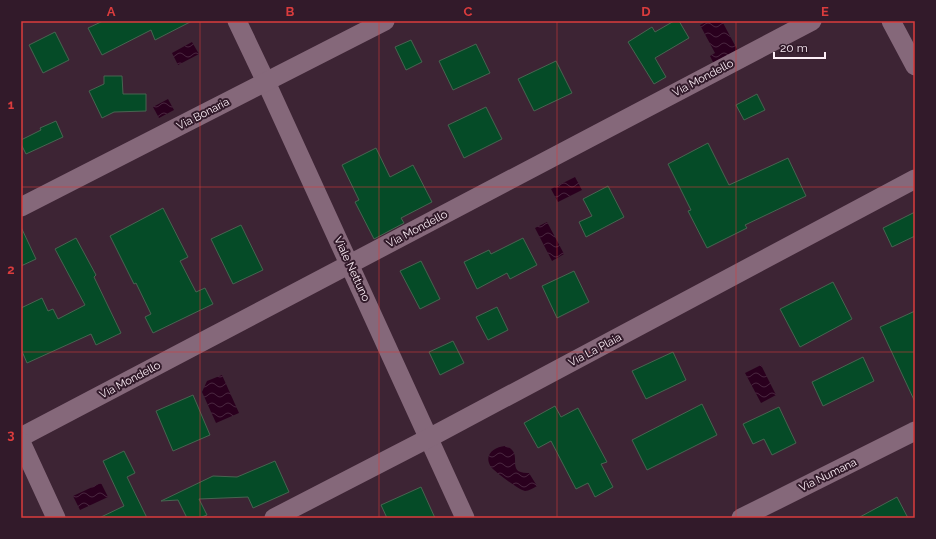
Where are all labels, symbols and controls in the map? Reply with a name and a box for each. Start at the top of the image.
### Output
text: A [107,4,116,19]
text: B [286,4,295,19]
text: C [464,4,473,19]
text: D [641,4,651,19]
text: E [821,4,829,19]
scale bar [774,34,825,60]
text: 20 m [780,41,808,55]
street label: Via Mondello [670,56,736,99]
street label: Via Bonaria [175,95,231,133]
text: 1 [8,97,15,112]
street label: Via Mondello [384,207,450,250]
street label: Viale Nettuno [331,235,373,304]
text: 2 [7,262,15,277]
street label: Via La Plaia [566,331,624,369]
street label: Via Mondello [97,358,163,401]
text: 3 [7,427,15,442]
street label: Via Numana [797,456,859,494]

